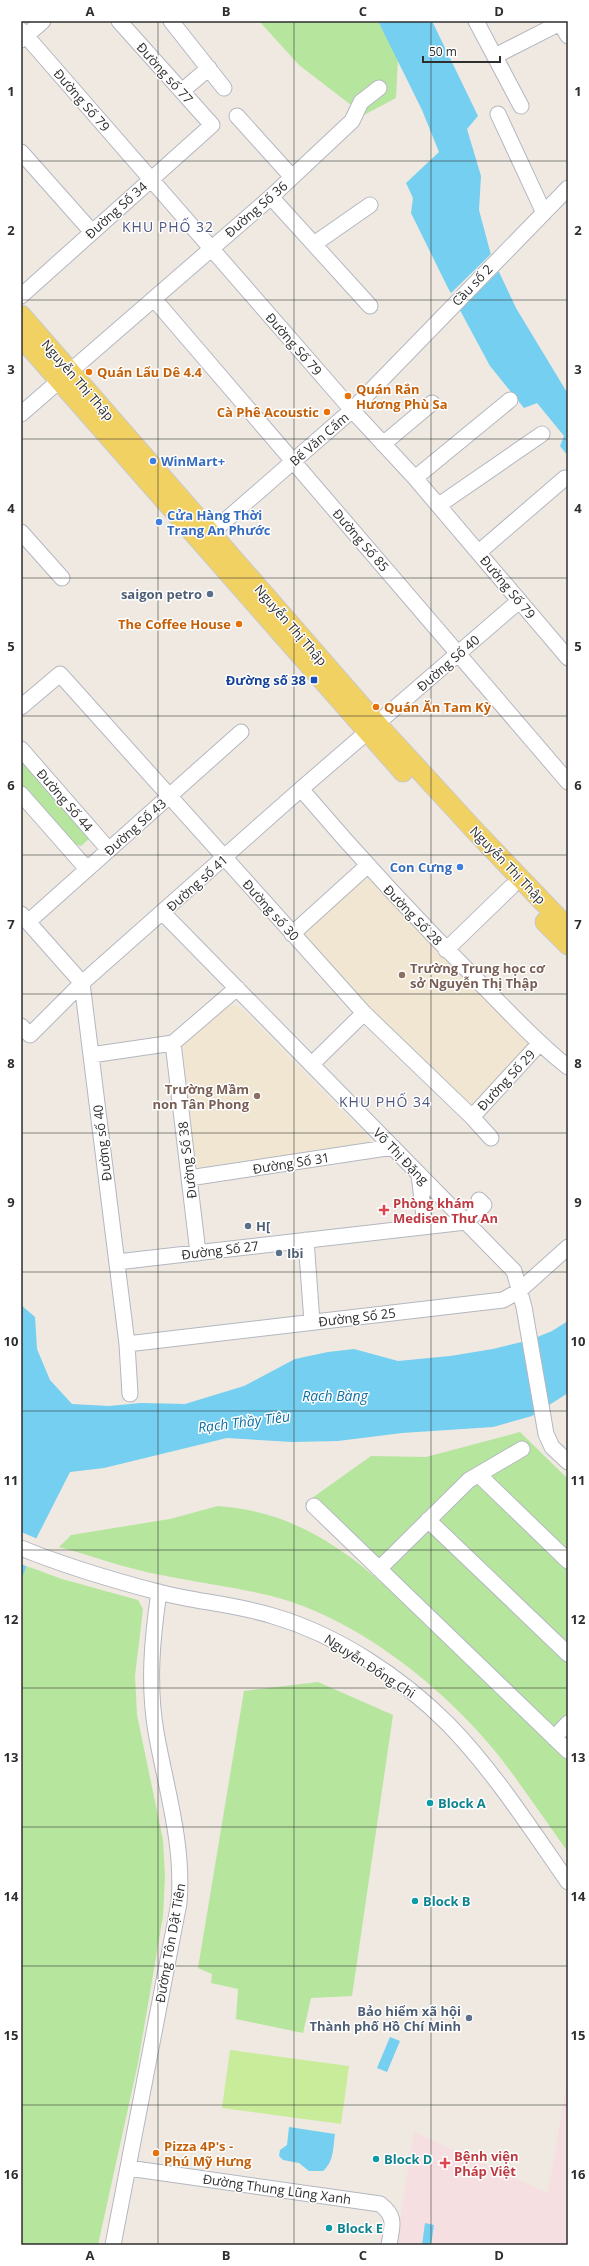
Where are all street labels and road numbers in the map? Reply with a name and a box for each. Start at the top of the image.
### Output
street label: Đường số 77 [133,38,197,108]
street label: Đường Số 79 [50,65,114,135]
street label: Đường Số 34 [81,177,151,243]
street label: Đường Số 36 [221,177,291,241]
street label: Cầu số 2 [448,260,496,310]
street label: Đường Số 79 [262,309,326,379]
street label: Nguyễn Thị Thập [38,336,118,424]
street label: Bế Văn Cấm [286,408,352,470]
street label: Đường Số 85 [329,505,393,575]
street label: Đường Số 79 [476,551,540,623]
street label: Nguyễn Thị Thập [251,581,331,669]
street label: Đường Số 40 [413,631,483,695]
street label: Đường Số 44 [33,765,98,836]
street label: Đường Số 43 [100,794,170,860]
street label: Nguyễn Thị Thập [466,822,550,908]
street label: Đường số 41 [162,851,232,915]
street label: Đường số 30 [239,875,303,945]
street label: Đường Số 28 [380,881,446,949]
street label: Đường Số 29 [473,1045,539,1115]
street label: Đường số 40 [88,1104,116,1182]
street label: Đường Số 38 [173,1120,201,1200]
street label: Võ Thị Đặng [369,1124,433,1188]
street label: Đường Số 31 [251,1148,331,1178]
street label: Đường Số 27 [180,1236,260,1264]
street label: Đường Số 25 [317,1303,397,1331]
street label: Nguyễn Đổng Chi [321,1630,419,1702]
street label: Đường Tôn Dật Tiên [151,1882,189,2004]
street label: Đường Thung Lũng Xanh [202,2170,352,2208]

